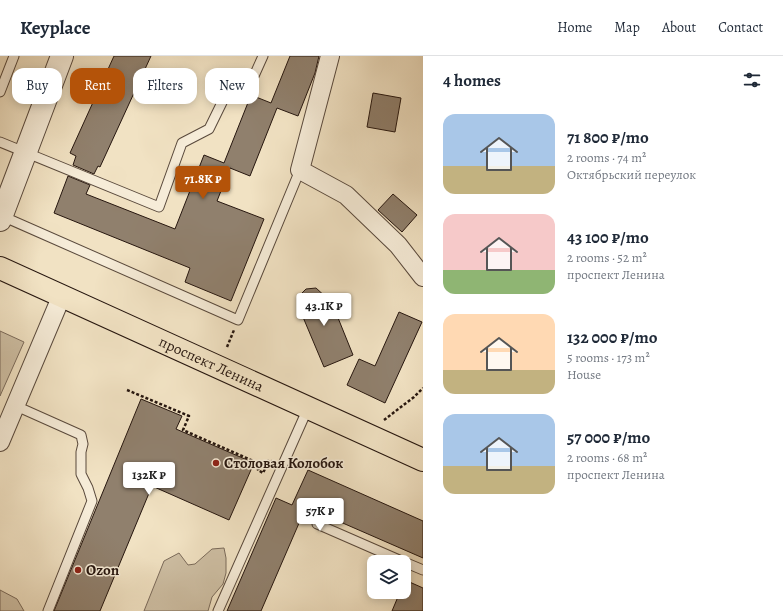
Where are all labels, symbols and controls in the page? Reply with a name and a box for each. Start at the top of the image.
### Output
text: Keyplace [20,15,90,41]
text: Home [557,18,592,37]
text: Map [614,18,640,37]
text: About [662,18,696,37]
text: Contact [718,18,763,37]
chip: Buy [12,68,62,104]
chip: Rent [70,68,125,104]
chip: Filters [133,68,197,104]
chip: New [205,68,259,104]
text: 4 homes [443,69,501,92]
icon: filters [741,69,763,91]
text: 71 800 ₽/mo [567,126,649,149]
icon: home [475,130,523,178]
text: 2 rooms · 74 m² [567,149,646,166]
pin: 71.8K ₽ [166,166,240,200]
text: Октябрьский переулок [567,166,696,183]
text: 71.8K ₽ [184,170,222,187]
text: 43 100 ₽/mo [567,226,649,249]
icon: home [475,230,523,278]
text: 2 rooms · 52 m² [567,249,647,266]
text: проспект Ленина [567,266,665,283]
pin: 43.1K ₽ [287,293,361,327]
text: 43.1K ₽ [305,297,343,314]
text: 132 000 ₽/mo [567,326,657,349]
icon: home [475,330,523,378]
street label: проспект Ленина [156,331,267,396]
text: 5 rooms · 173 m² [567,349,650,366]
text: House [567,366,601,383]
text: 57 000 ₽/mo [567,426,650,449]
icon: home [475,430,523,478]
text: 2 rooms · 68 m² [567,449,647,466]
place label: Столовая Колобок [224,453,343,473]
marker: Столовая Колобок [211,458,221,468]
pin: 132K ₽ [116,462,182,496]
text: 132K ₽ [132,466,166,483]
text: проспект Ленина [567,466,665,483]
pin: 57K ₽ [292,498,348,532]
text: 57K ₽ [306,502,334,519]
map controls [367,555,411,599]
button: layers [367,555,411,599]
place label: Ozon [86,560,120,580]
marker: Ozon [73,565,83,575]

